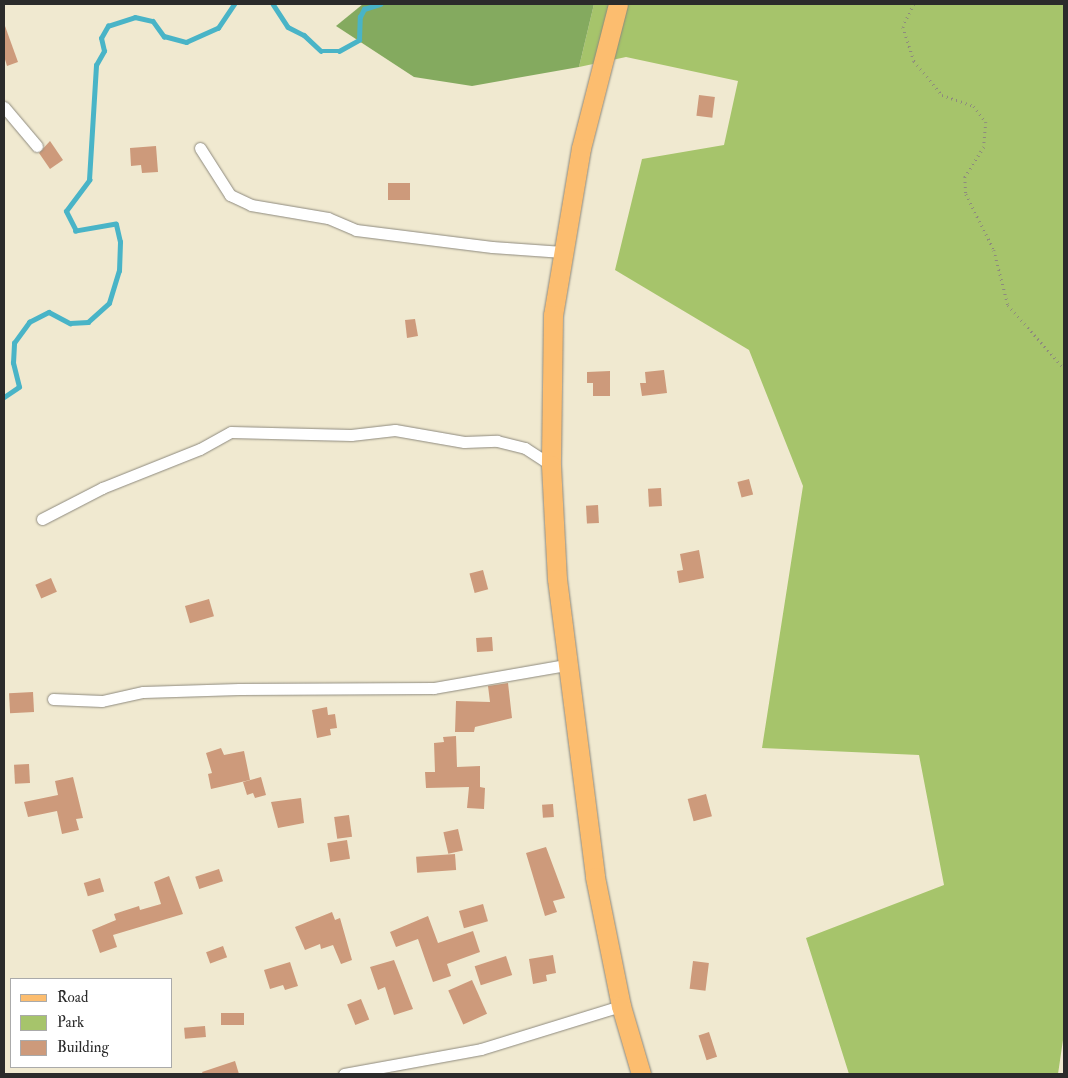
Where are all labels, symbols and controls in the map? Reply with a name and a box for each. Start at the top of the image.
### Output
legend [10,978,172,1068]
text: Road [57,988,88,1007]
text: Park [57,1013,84,1032]
text: Building [57,1038,109,1057]

